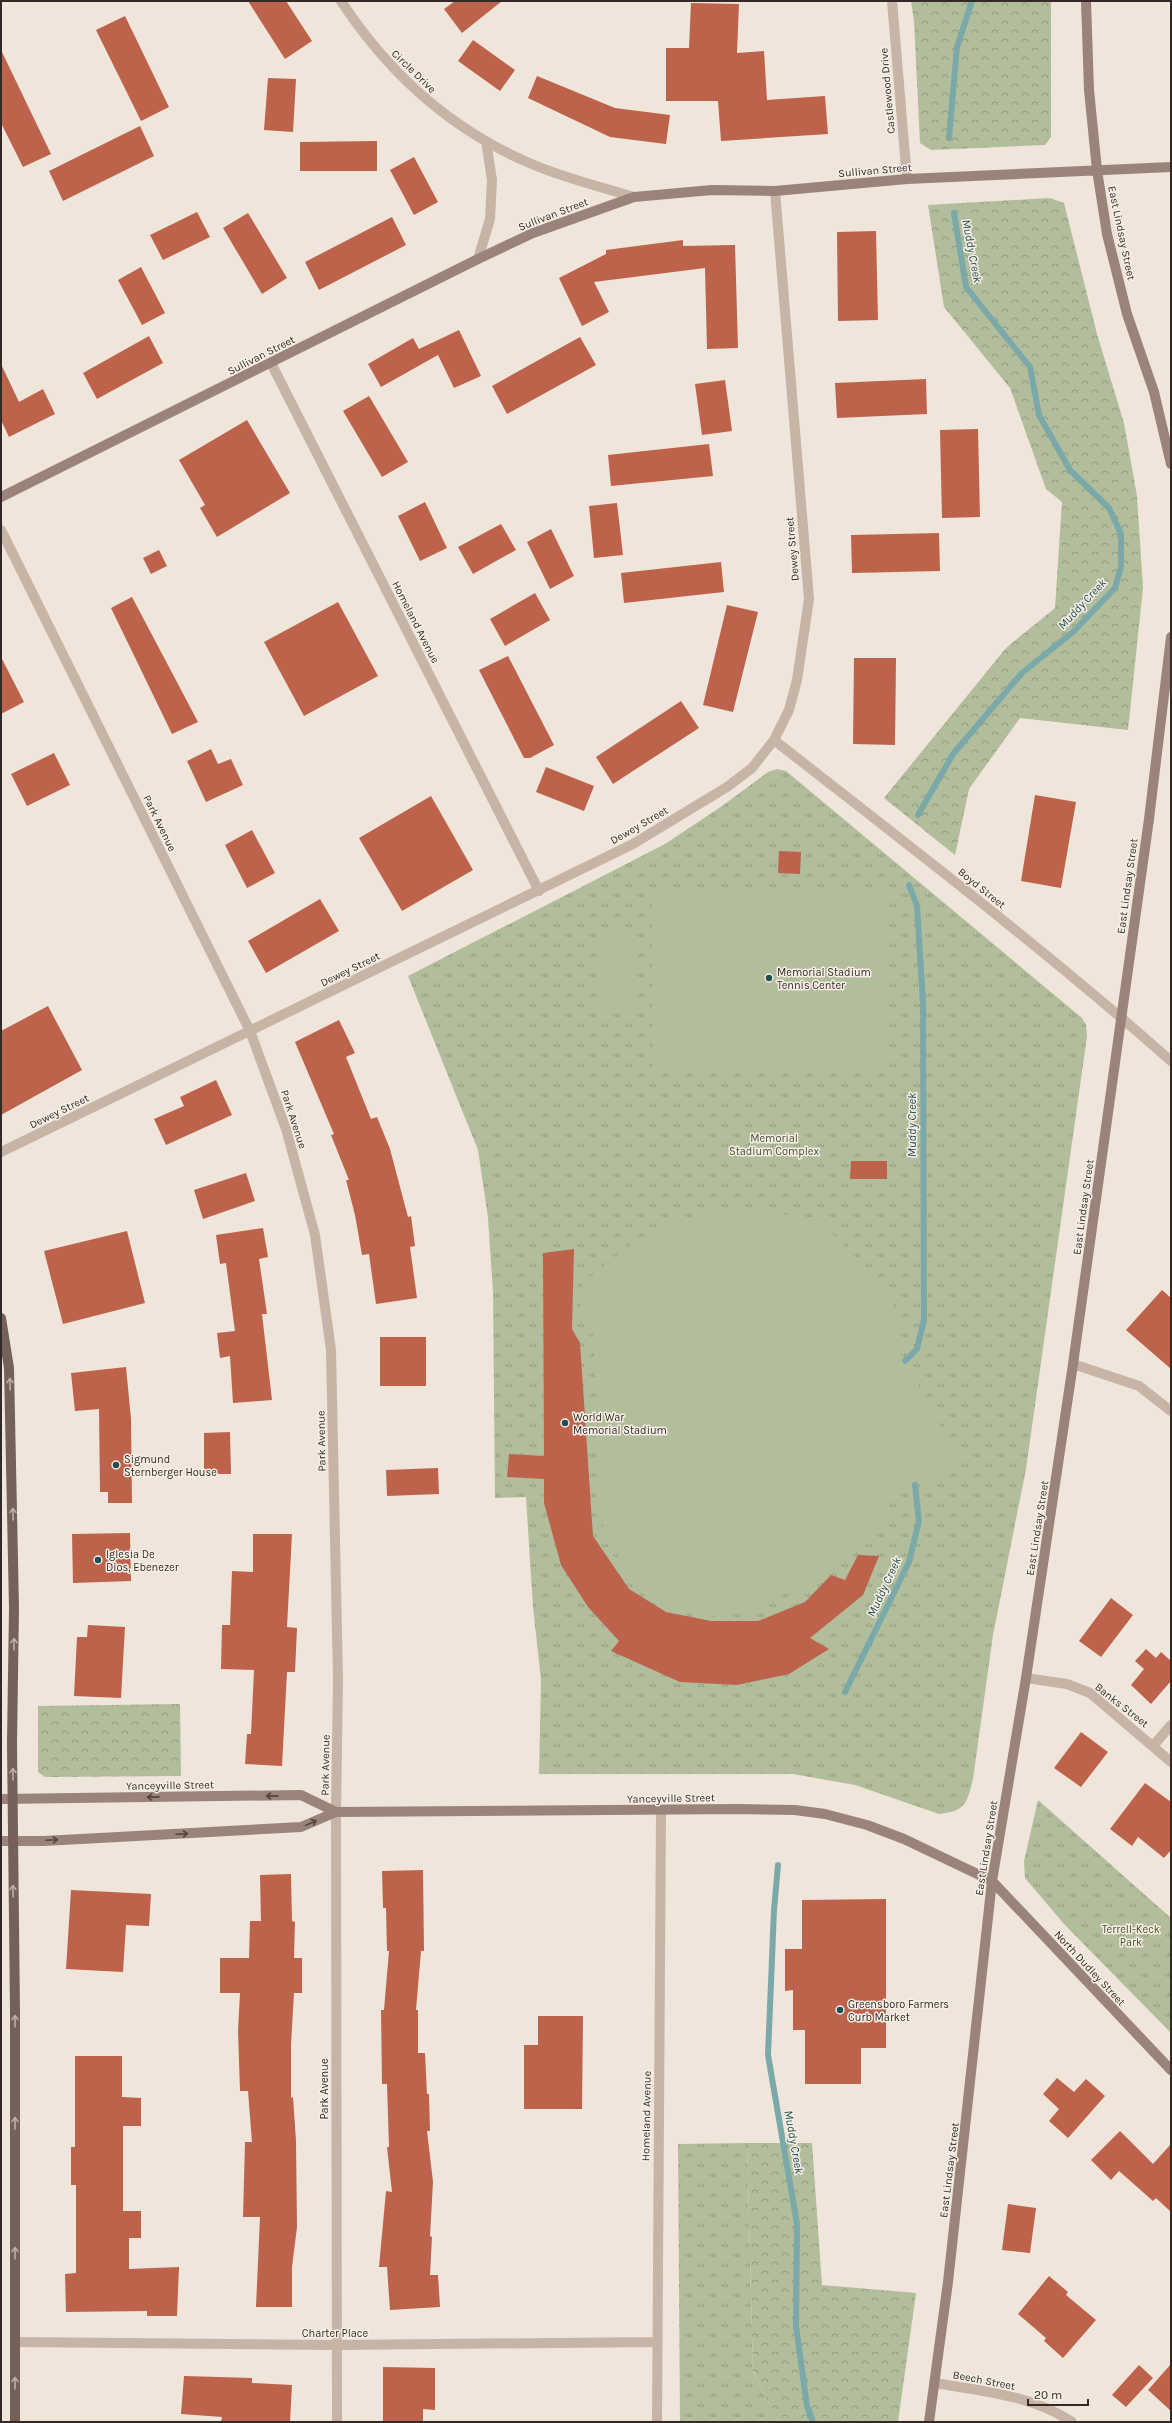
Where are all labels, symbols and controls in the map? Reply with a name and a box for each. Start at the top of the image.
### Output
street label: Circle Drive [389,47,439,96]
street label: Castlewood Drive [877,47,898,134]
street label: Sullivan Street [838,161,912,180]
street label: East Lindsay Street [1105,185,1138,281]
street label: Sullivan Street [516,195,590,234]
water label: Muddy Creek [959,218,985,285]
street label: Sullivan Street [225,333,297,378]
street label: Dewey Street [783,516,802,582]
water label: Muddy Creek [1055,575,1110,632]
street label: Homeland Avenue [389,579,442,666]
street label: Park Avenue [140,793,179,854]
street label: Dewey Street [608,804,670,847]
street label: East Lindsay Street [1114,838,1141,935]
street label: Boyd Street [955,865,1008,911]
street label: Dewey Street [318,949,382,989]
place label: Memorial Stadium Tennis Center [777,966,871,992]
marker: Memorial Stadium Tennis Center [764,973,774,983]
street label: Park Avenue [278,1088,309,1151]
street label: Dewey Street [27,1091,91,1131]
water label: Muddy Creek [905,1092,919,1157]
park label: Memorial Stadium Complex [729,1132,819,1158]
street label: East Lindsay Street [1070,1159,1097,1256]
one-way arrow [6,1378,13,1391]
street label: Park Avenue [314,1410,329,1472]
place label: World War Memorial Stadium [573,1411,667,1437]
marker: World War Memorial Stadium [560,1418,570,1428]
place label: Sigmund Sternberger House [124,1453,217,1479]
marker: Sigmund Sternberger House [111,1460,121,1470]
street label: East Lindsay Street [1024,1480,1051,1577]
one-way arrow [9,1508,16,1521]
place label: Iglesia De Dios, Ebenezer [106,1548,179,1574]
water label: Muddy Creek [864,1554,904,1619]
marker: Iglesia De Dios, Ebenezer [93,1555,103,1565]
one-way arrow [10,1638,18,1651]
street label: Banks Street [1092,1680,1151,1730]
street label: Park Avenue [318,1734,333,1796]
one-way arrow [9,1768,17,1781]
street label: Yanceyville Street [126,1778,214,1793]
street label: Yanceyville Street [627,1791,715,1806]
one-way arrow [266,1792,279,1799]
one-way arrow [147,1793,160,1801]
street label: East Lindsay Street [973,1800,1000,1897]
one-way arrow [305,1819,317,1826]
one-way arrow [175,1830,188,1837]
one-way arrow [45,1837,58,1844]
one-way arrow [10,1885,17,1898]
park label: Terrell-Keck Park [1102,1923,1160,1949]
street label: North Dudley Street [1051,1928,1128,2009]
place label: Greensboro Farmers Curb Market [848,1998,949,2024]
marker: Greensboro Farmers Curb Market [835,2005,845,2015]
one-way arrow [11,2015,19,2028]
street label: Park Avenue [318,2058,331,2120]
street label: Homeland Avenue [639,2070,654,2161]
water label: Muddy Creek [782,2109,807,2176]
one-way arrow [11,2117,19,2130]
street label: East Lindsay Street [937,2122,962,2219]
one-way arrow [11,2247,19,2260]
street label: Charter Place [302,2327,369,2340]
street label: Beech Street [952,2368,1016,2393]
one-way arrow [11,2377,19,2390]
scale bar [1028,2381,1088,2407]
text: 20 m [1034,2388,1062,2402]

